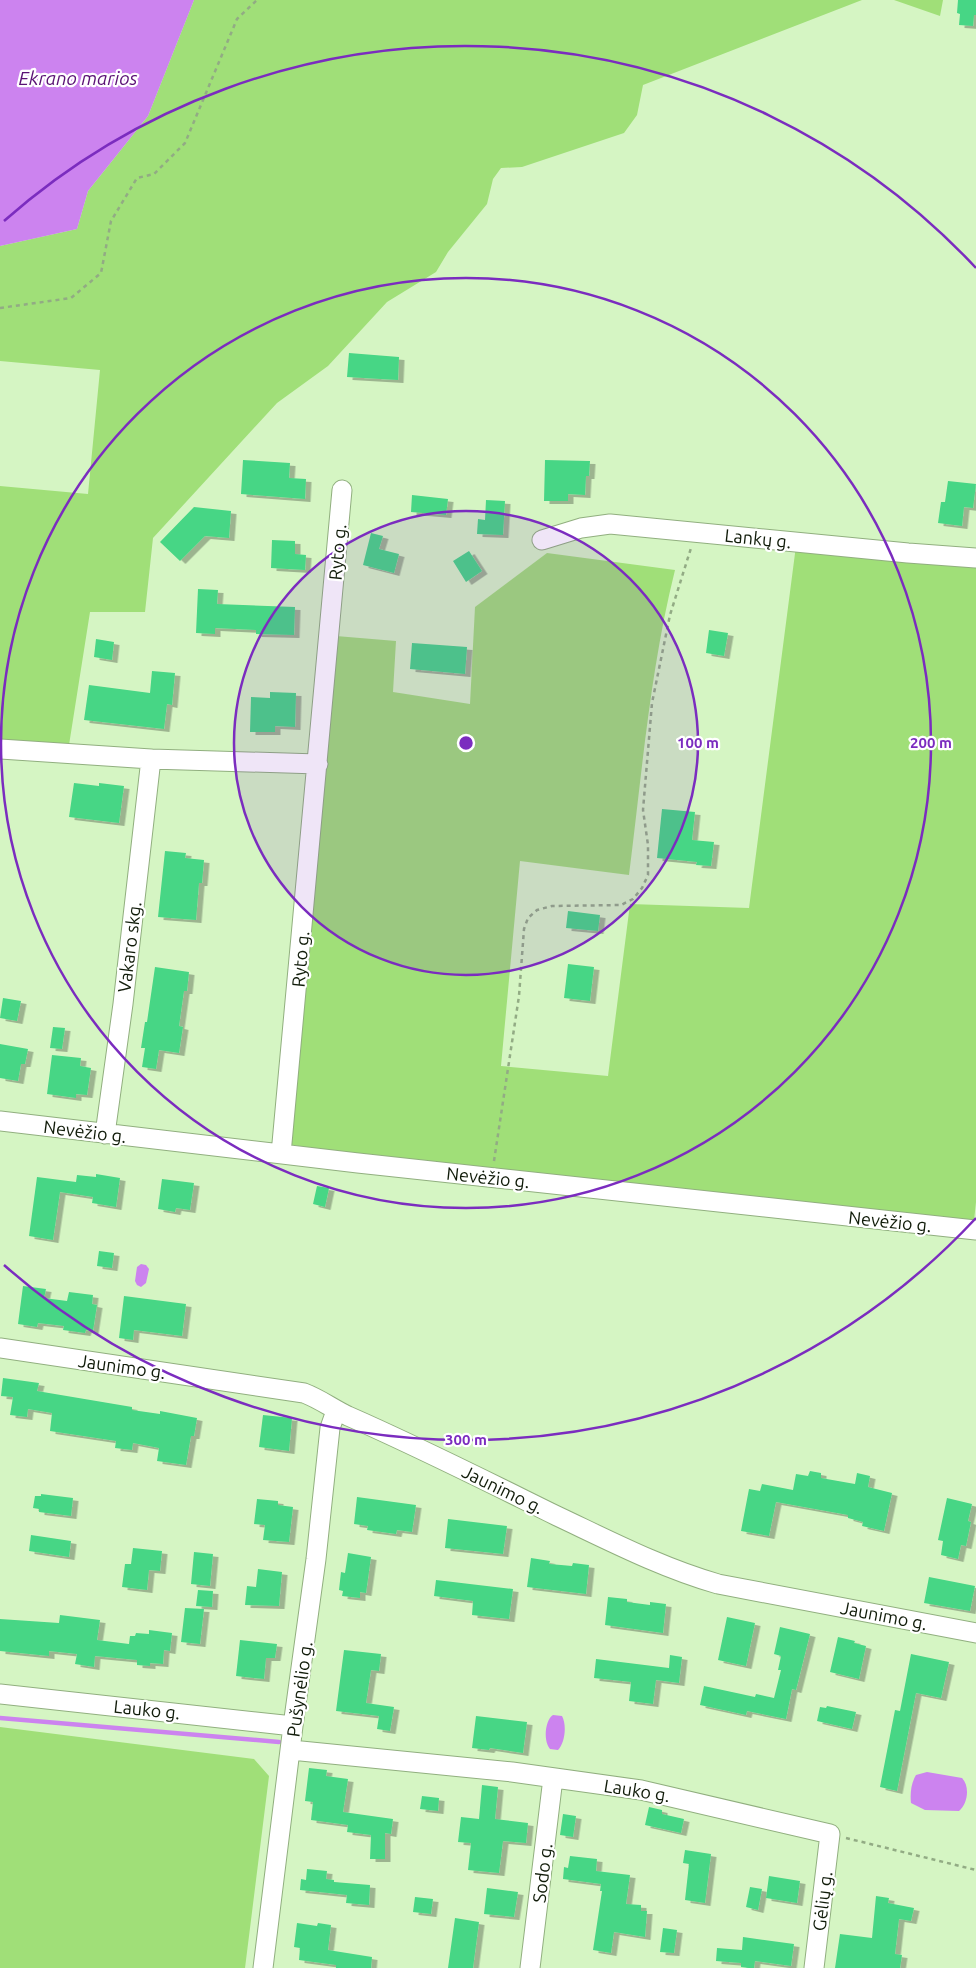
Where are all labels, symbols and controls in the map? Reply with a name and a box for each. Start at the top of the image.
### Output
water label: Ekrano marios [18,67,138,89]
street label: Ryto g. [325,523,349,581]
street label: Lankų g. [724,525,792,551]
centre of rings [457,734,475,752]
text: 100 m [677,734,719,751]
text: 200 m [910,734,952,751]
street label: Vakaro skg. [113,900,145,994]
street label: Ryto g. [288,930,312,988]
street label: Nevėžio g. [42,1116,128,1146]
street label: Nevėžio g. [445,1163,531,1191]
street label: Nevėžio g. [847,1207,933,1235]
street label: Jaunimo g. [77,1350,167,1382]
text: 300 m [445,1431,487,1448]
street label: Jaunimo g. [459,1461,547,1517]
street label: Jaunimo g. [839,1597,929,1633]
street label: Pušynėlio g. [282,1640,316,1738]
street label: Lauko g. [113,1696,181,1722]
street label: Lauko g. [602,1775,672,1805]
street label: Sodo g. [528,1842,556,1904]
street label: Gėlių g. [808,1870,836,1932]

